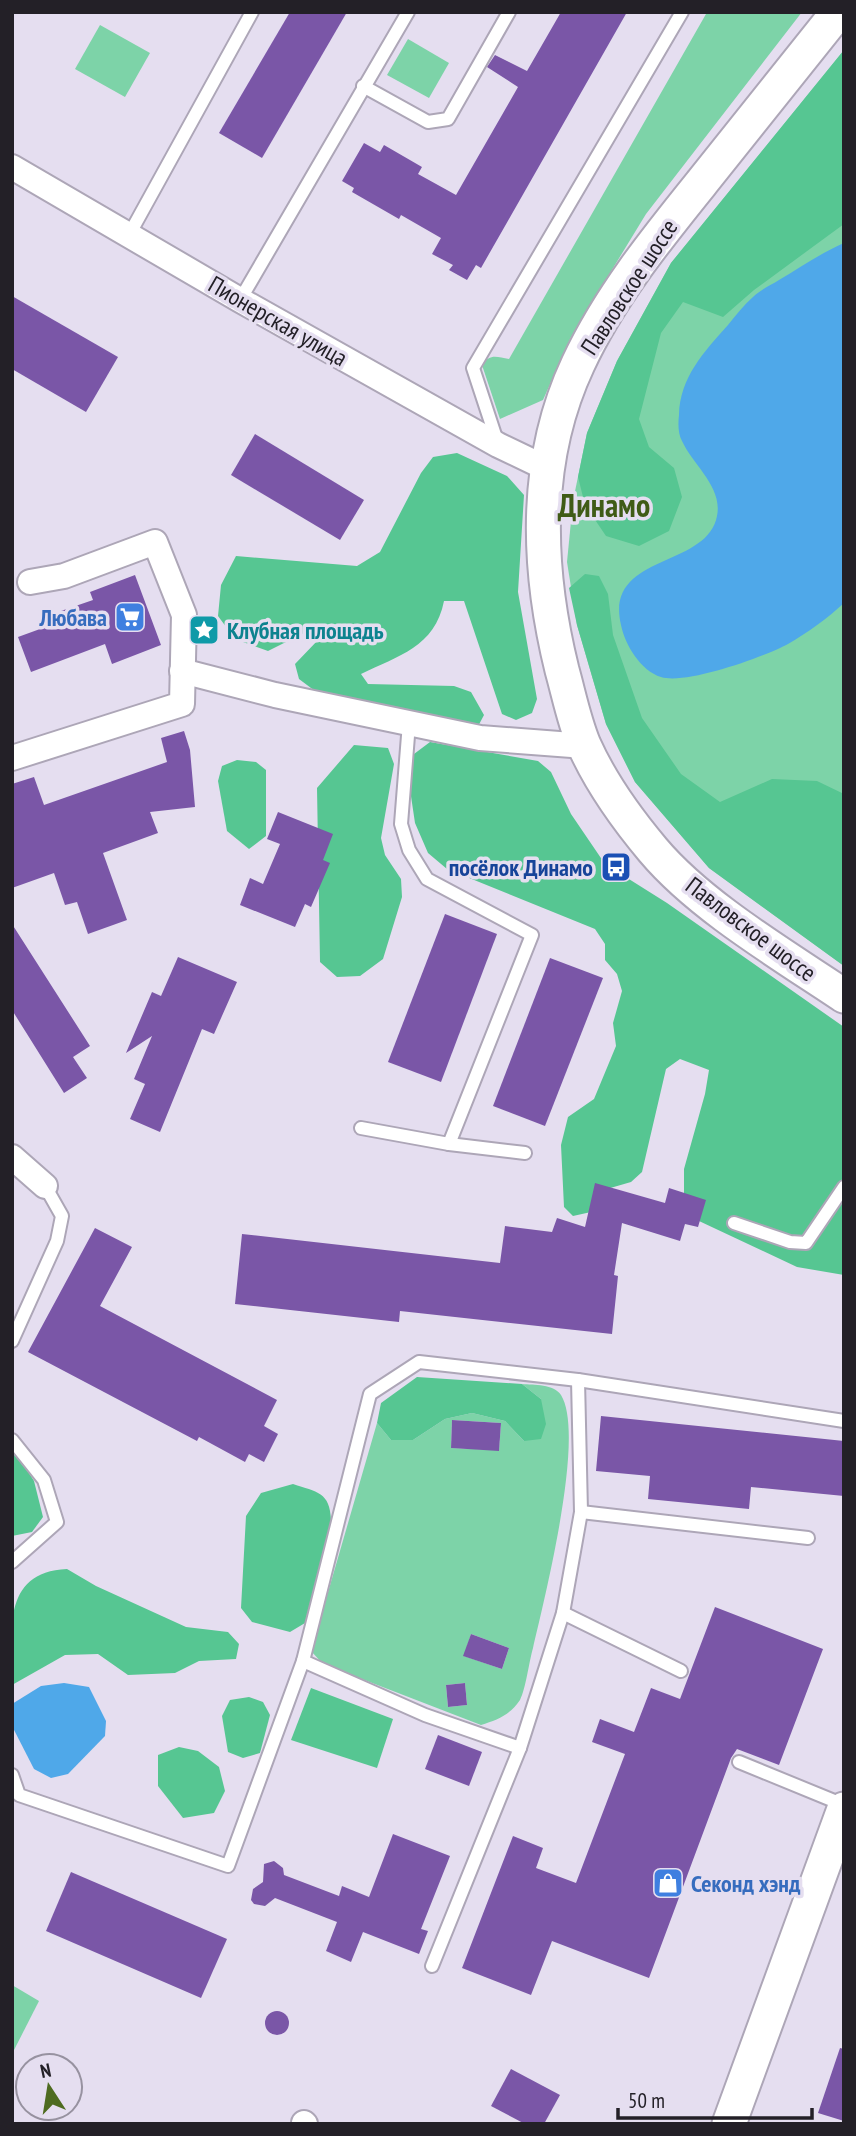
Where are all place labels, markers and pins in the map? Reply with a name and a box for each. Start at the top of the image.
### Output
supermarket icon: Любава [113,600,147,634]
place label: Любава [38,602,107,633]
place icon: Клубная площадь [187,613,221,647]
place label: Клубная площадь [227,615,384,646]
bus stop icon: посёлок Динамо [599,850,633,884]
place label: посёлок Динамо [449,852,593,883]
shop icon: Секонд хэнд [651,1866,685,1900]
place label: Секонд хэнд [691,1868,801,1899]

